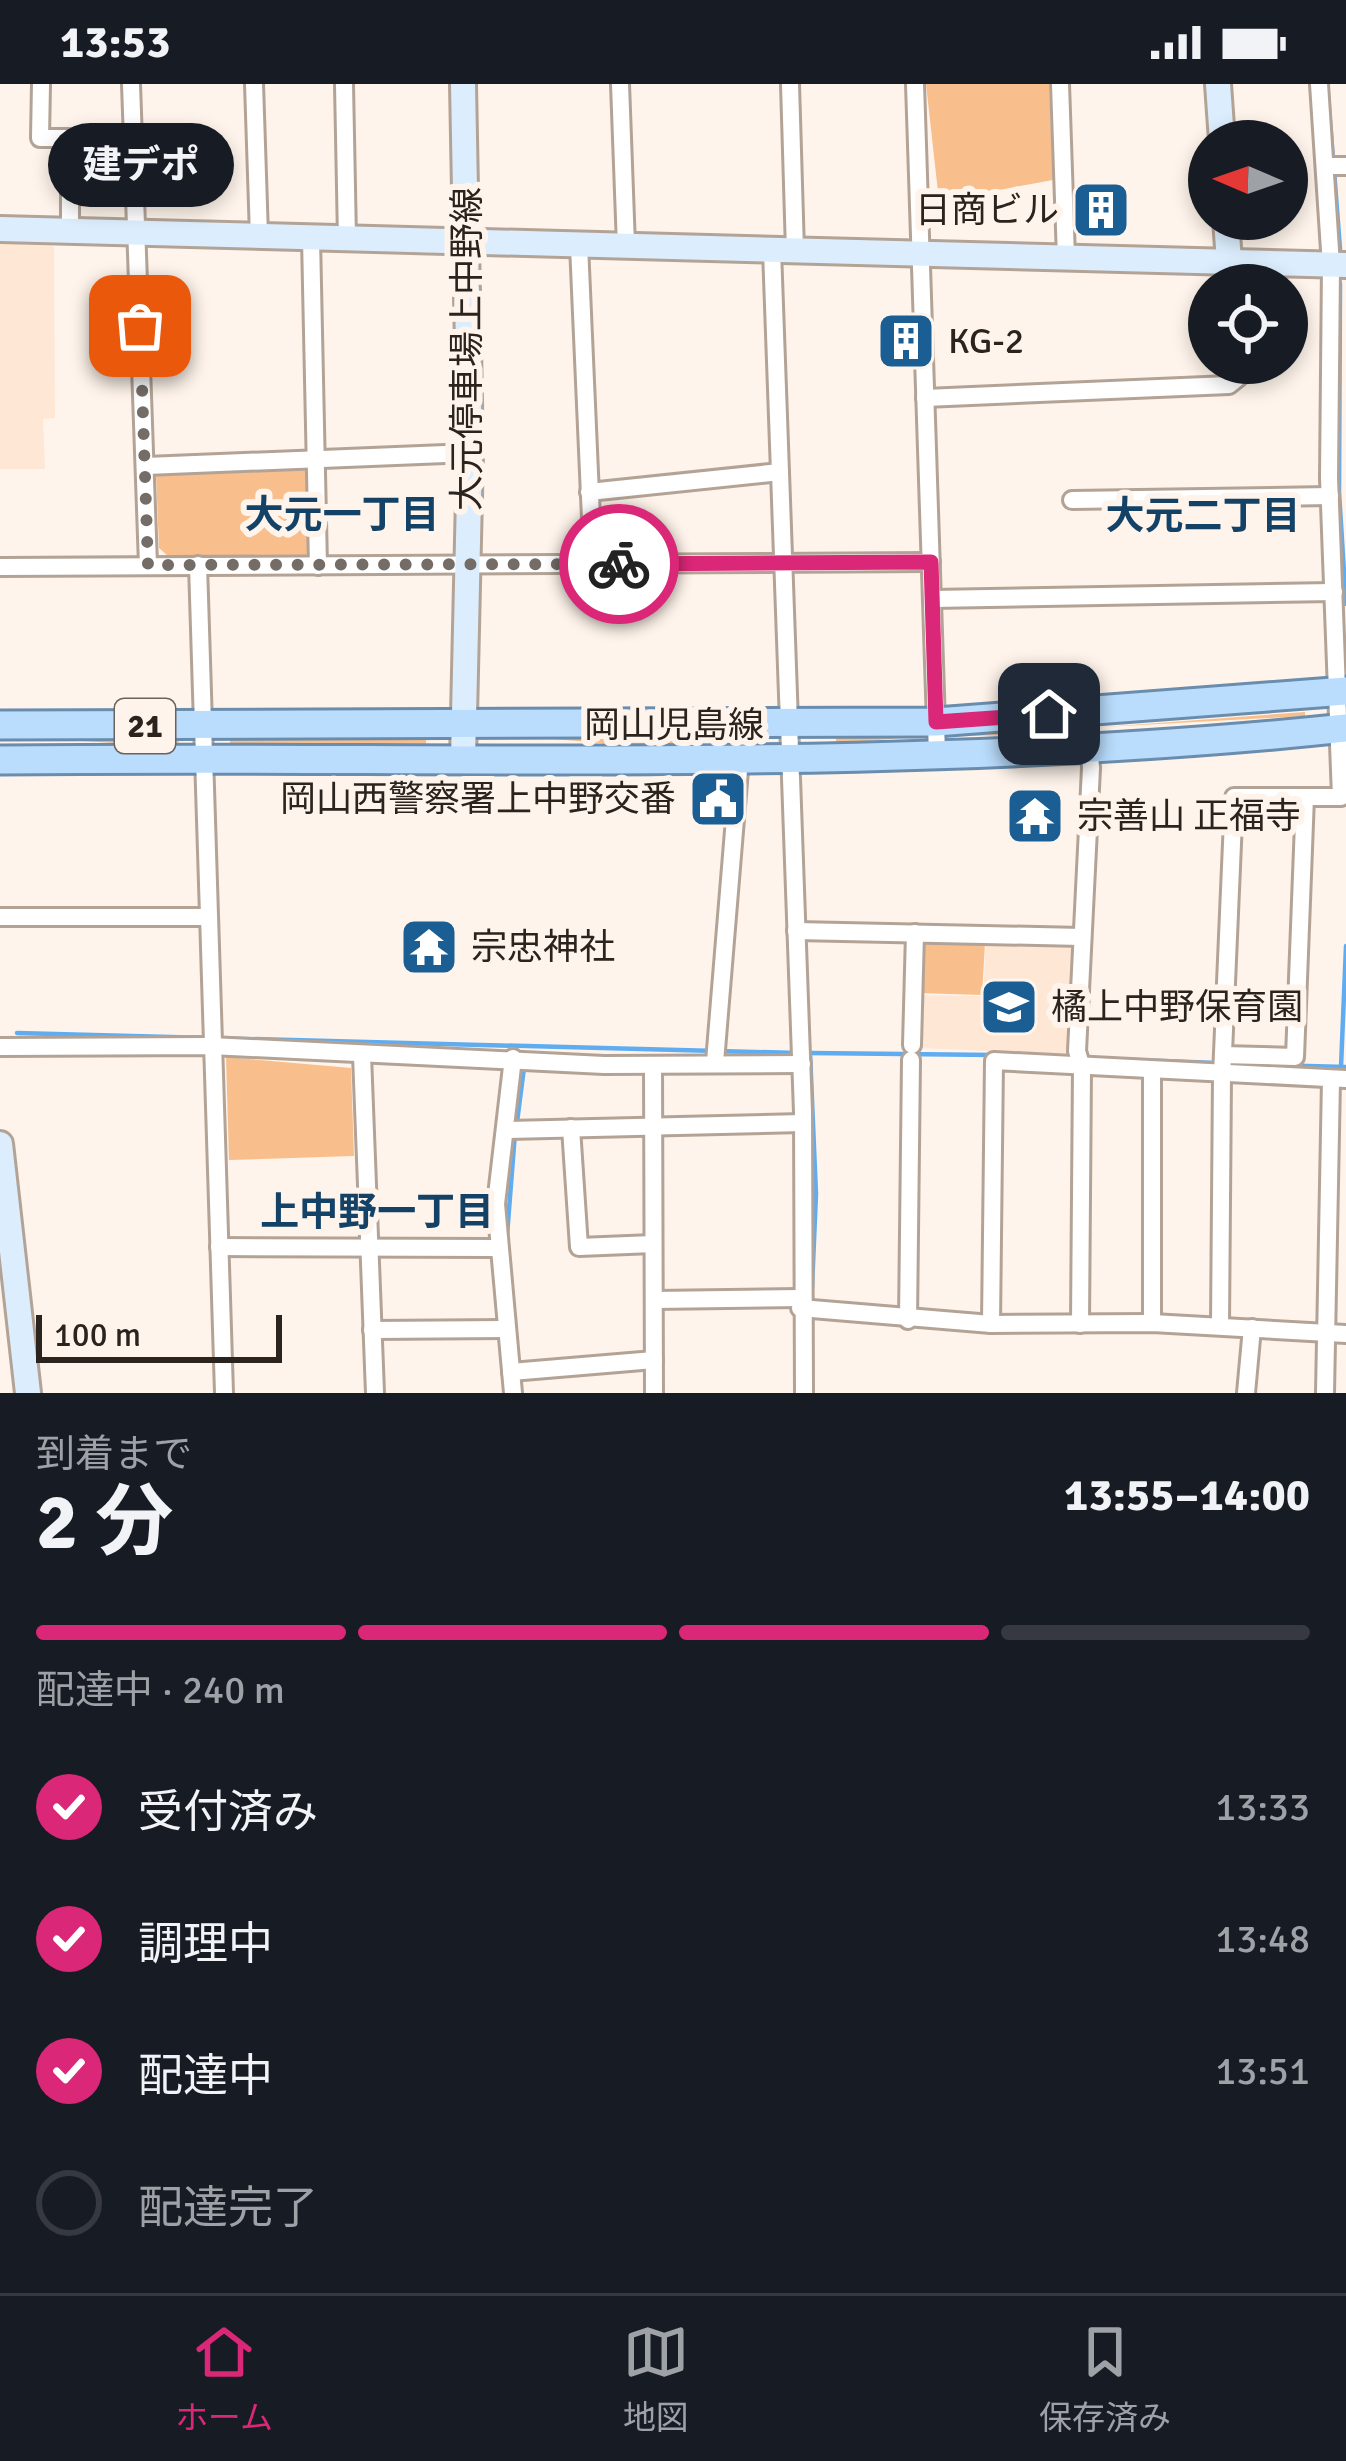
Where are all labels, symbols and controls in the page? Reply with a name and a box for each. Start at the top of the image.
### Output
text: 13:53 [60,15,170,70]
north arrow [1188,120,1308,240]
map controls [1188,120,1308,384]
callout: 建デポ [47,122,233,206]
text: 建デポ [82,141,200,189]
building icon: 日商ビル [1070,179,1132,241]
street label: 大元停車場上中野線 [445,187,490,511]
place label: 日商ビル [915,188,1059,233]
button: locate [1188,264,1308,384]
pin [89,275,191,377]
icon: bag [107,293,173,359]
building icon: KG-2 [875,310,937,372]
place label: KG-2 [948,319,1024,364]
district label: 大元一丁目 [244,491,440,539]
district label: 大元二丁目 [1105,492,1301,540]
courier [559,504,679,624]
icon: bike [586,531,652,597]
pin [998,663,1100,765]
icon: home [1016,681,1082,747]
road number: 21 [115,699,175,753]
street label: 岡山児島線 [584,703,764,748]
public building icon: 岡山西警察署上中野交番 [687,768,749,830]
place label: 岡山西警察署上中野交番 [280,777,676,822]
temple icon: 宗善山 正福寺 [1004,785,1066,847]
place label: 宗善山 正福寺 [1077,794,1301,839]
temple icon: 宗忠神社 [398,916,460,978]
place label: 宗忠神社 [471,925,615,970]
school or university icon: 橘上中野保育園 [978,976,1040,1038]
place label: 橘上中野保育園 [1051,985,1303,1030]
district label: 上中野一丁目 [260,1188,494,1236]
scale bar [36,1309,282,1362]
text: 100 m [54,1315,141,1356]
text: 到着まで [36,1430,192,1478]
text: 13:55–14:00 [1064,1468,1310,1523]
text: 2 分 [36,1475,173,1571]
text: 配達中 · 240 m [36,1666,285,1714]
icon: check [36,1774,102,1840]
text: 13:33 [1215,1783,1310,1831]
text: 受付済み [138,1785,318,1840]
icon: check [36,1906,102,1972]
text: 13:48 [1215,1915,1310,1963]
text: 調理中 [138,1917,273,1972]
icon: check [36,2038,102,2104]
text: 13:51 [1215,2047,1310,2095]
text: 配達中 [138,2049,273,2104]
text: 配達完了 [138,2181,318,2236]
tab: ホーム [175,2319,273,2439]
tab: 地図 [623,2319,689,2439]
tab: 保存済み [1039,2319,1171,2439]

